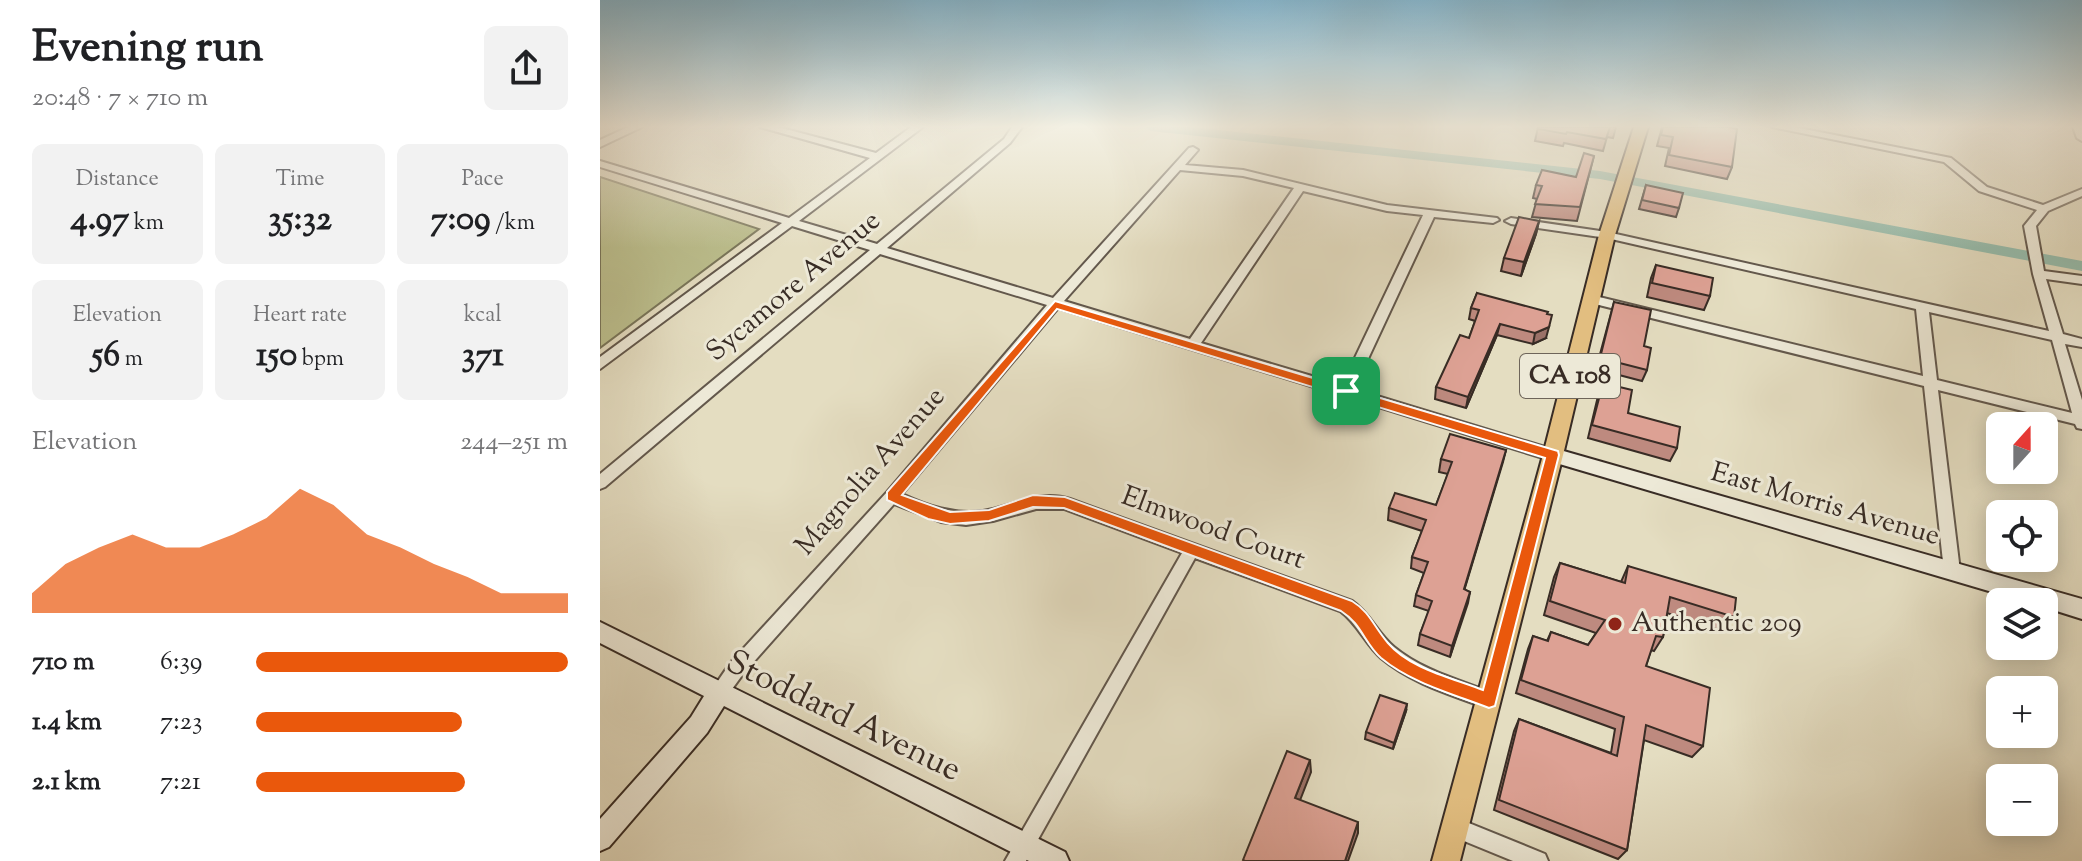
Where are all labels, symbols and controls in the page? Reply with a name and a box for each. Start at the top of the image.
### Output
text: Evening run [32,18,264,81]
button: share [484,26,568,110]
text: 20:48 · 7 × 710 m [32,80,208,117]
text: Distance [76,164,159,196]
text: Time [276,164,324,196]
text: Pace [462,164,504,196]
text: 4.97 [71,196,129,245]
text: 35:32 [268,196,332,245]
text: 7:09 [430,196,490,245]
street label: Sycamore Avenue [698,202,890,372]
text: km [129,208,164,240]
text: /km [490,208,535,240]
text: Elevation [73,300,162,332]
text: Heart rate [253,300,347,332]
text: kcal [464,300,502,332]
text: 56 [92,332,120,381]
text: 150 [256,332,297,381]
text: 371 [461,332,504,381]
text: m [120,344,143,376]
text: bpm [297,344,344,376]
road number: CA 108 [1520,354,1620,398]
pin [1312,357,1380,425]
icon: arrive [1324,369,1368,413]
street label: Magnolia Avenue [787,379,955,565]
north arrow [1986,412,2058,484]
map controls [1986,412,2058,836]
text: Elevation [32,424,137,461]
text: 244–251 m [460,424,568,461]
street label: East Morris Avenue [1706,453,1944,557]
street label: Elmwood Court [1116,477,1311,581]
button: locate [1986,500,2058,572]
button: layers [1986,588,2058,660]
place label: Authentic 209 [1631,604,1802,644]
marker: Authentic 209 [1606,615,1624,633]
street label: Stoddard Avenue [717,639,969,795]
text: 710 m [32,644,94,681]
text: 6:39 [160,644,202,681]
button: + [1986,676,2058,748]
text: 1.4 km [32,704,102,741]
text: 7:23 [160,704,202,741]
text: 2.1 km [32,764,101,801]
text: 7:21 [160,764,201,801]
button: − [1986,764,2058,836]

